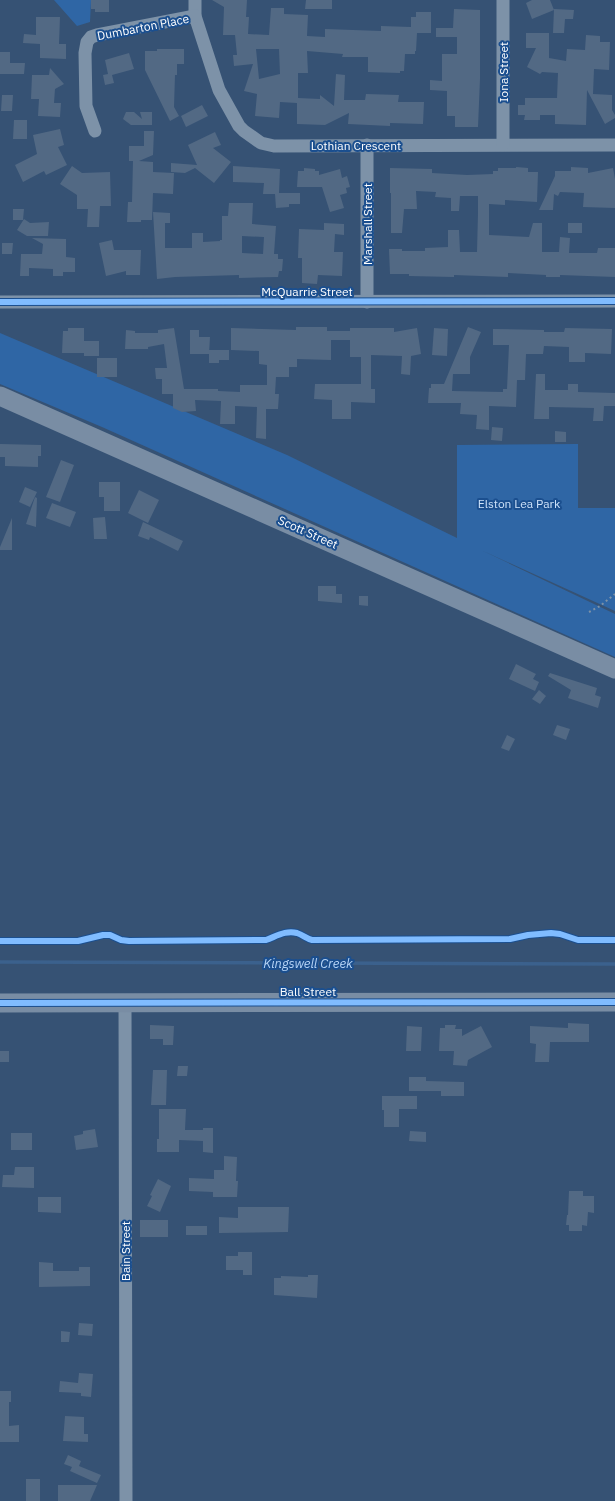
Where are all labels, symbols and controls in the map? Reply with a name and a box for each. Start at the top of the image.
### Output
street label: Dumbarton Place [96,11,191,43]
street label: Iona Street [496,42,511,102]
street label: Lothian Crescent [311,138,401,153]
street label: Marshall Street [360,183,375,265]
street label: McQuarrie Street [261,284,353,299]
park label: Elston Lea Park [478,496,561,511]
street label: Scott Street [276,512,340,552]
water label: Kingswell Creek [263,955,353,972]
street label: Ball Street [280,984,336,999]
street label: Bain Street [118,1221,133,1281]

